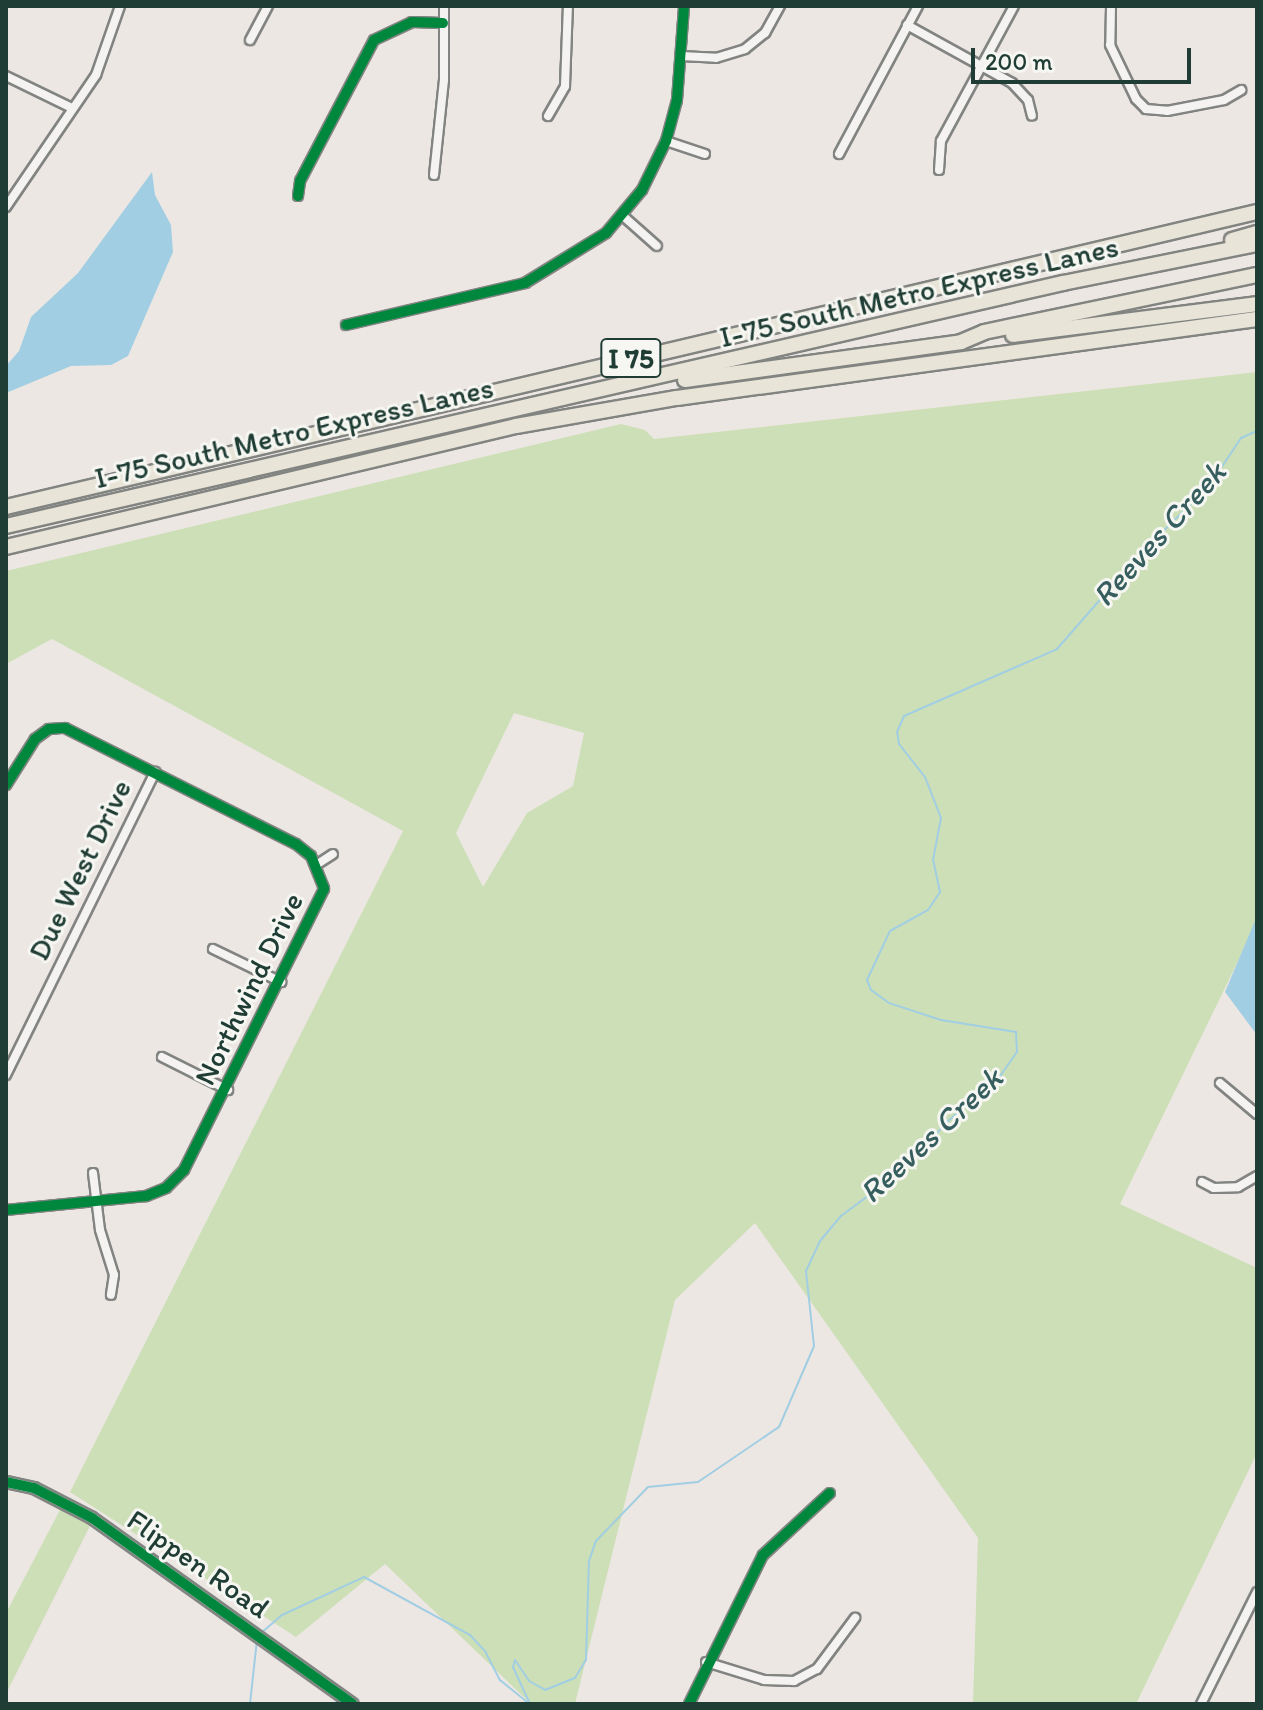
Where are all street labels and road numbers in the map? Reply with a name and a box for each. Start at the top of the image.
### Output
street label: I-75 South Metro Express Lanes [717,229,1121,355]
road number: I 75 [599,334,663,382]
street label: I-75 South Metro Express Lanes [92,370,496,496]
street label: Due West Drive [21,774,139,966]
street label: Northwind Drive [187,887,311,1091]
street label: Flippen Road [120,1502,276,1626]

